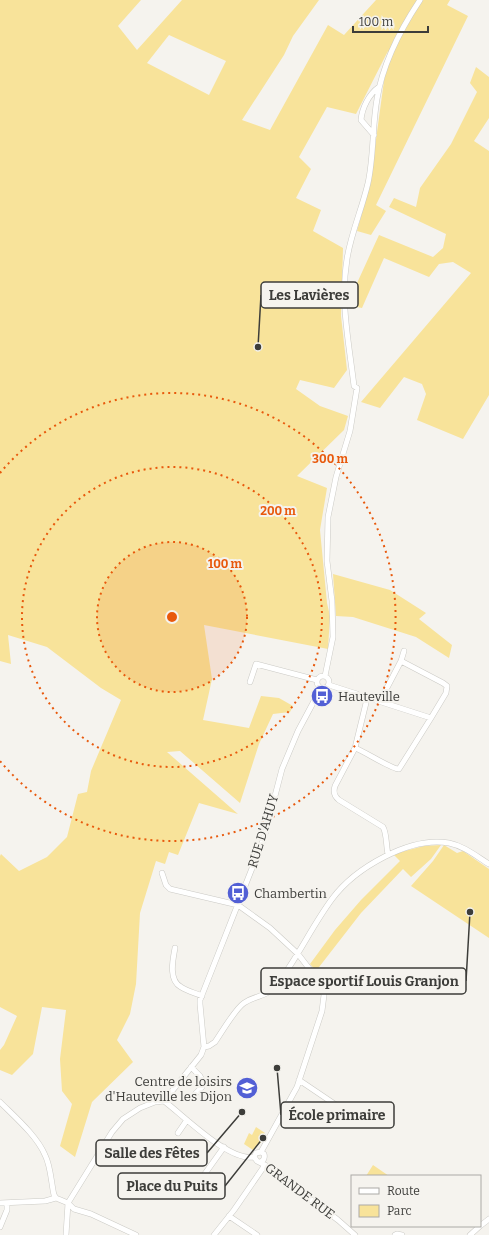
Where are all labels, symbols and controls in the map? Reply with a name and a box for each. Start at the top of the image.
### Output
scale bar [353,8,428,34]
text: 100 m [359,15,394,29]
callout: Les Lavières [261,282,358,308]
text: Les Lavières [269,287,349,304]
text: 300 m [312,452,348,466]
text: 200 m [260,504,296,518]
text: 100 m [208,557,243,571]
centre of rings [165,610,179,624]
bus stop icon: Hauteville [309,683,335,709]
place label: Hauteville [338,689,400,704]
street label: RUE D'AHUY [245,792,282,870]
bus stop icon: Chambertin [225,880,251,906]
place label: Chambertin [254,886,328,901]
callout: Espace sportif Louis Granjon [261,968,466,994]
text: Espace sportif Louis Granjon [269,973,459,990]
place label: Centre de loisirs d'Hauteville les Dijon [105,1074,233,1104]
school or university icon: Centre de loisirs d'Hauteville les Dijon [234,1075,260,1101]
callout: École primaire [281,1102,394,1128]
text: École primaire [288,1106,386,1124]
callout: Salle des Fêtes [96,1140,207,1166]
text: Salle des Fêtes [104,1145,200,1162]
street label: GRANDE RUE [262,1160,338,1222]
callout: Place du Puits [118,1173,225,1199]
legend [351,1175,481,1227]
text: Place du Puits [126,1178,218,1195]
text: Route [387,1184,420,1198]
text: Parc [387,1204,412,1218]

